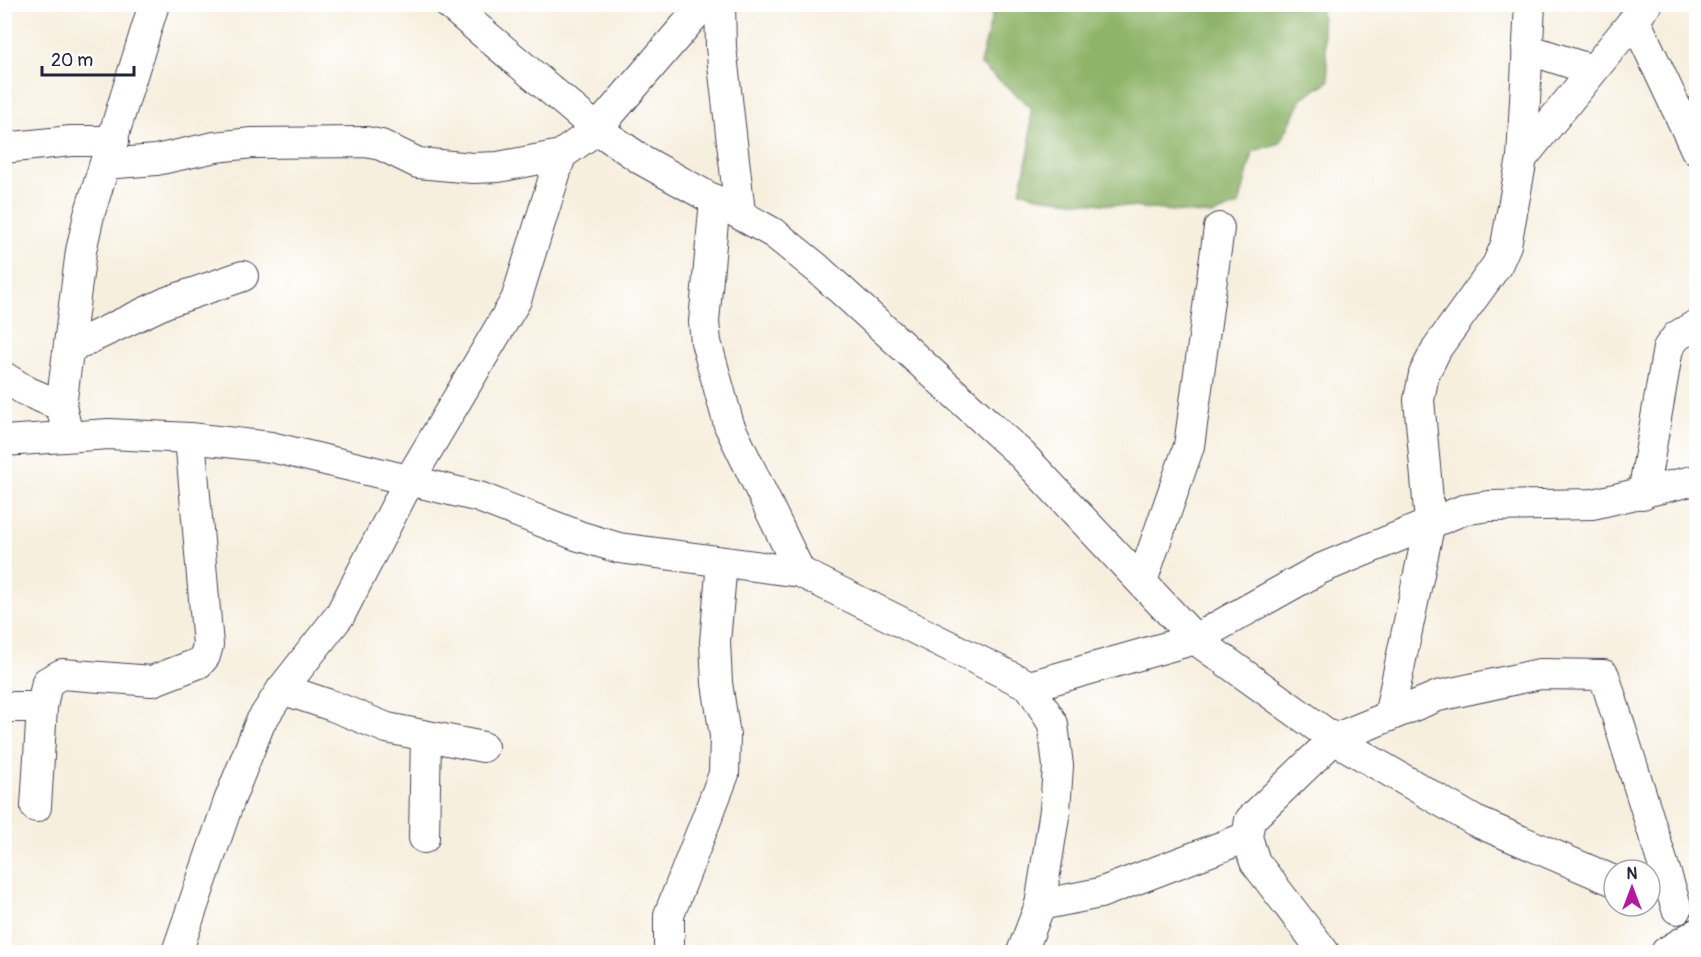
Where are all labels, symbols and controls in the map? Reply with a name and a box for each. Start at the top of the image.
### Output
scale bar [42,39,134,77]
text: 20 m [51,49,93,72]
north arrow [1602,858,1662,918]
text: N [1627,864,1638,884]

